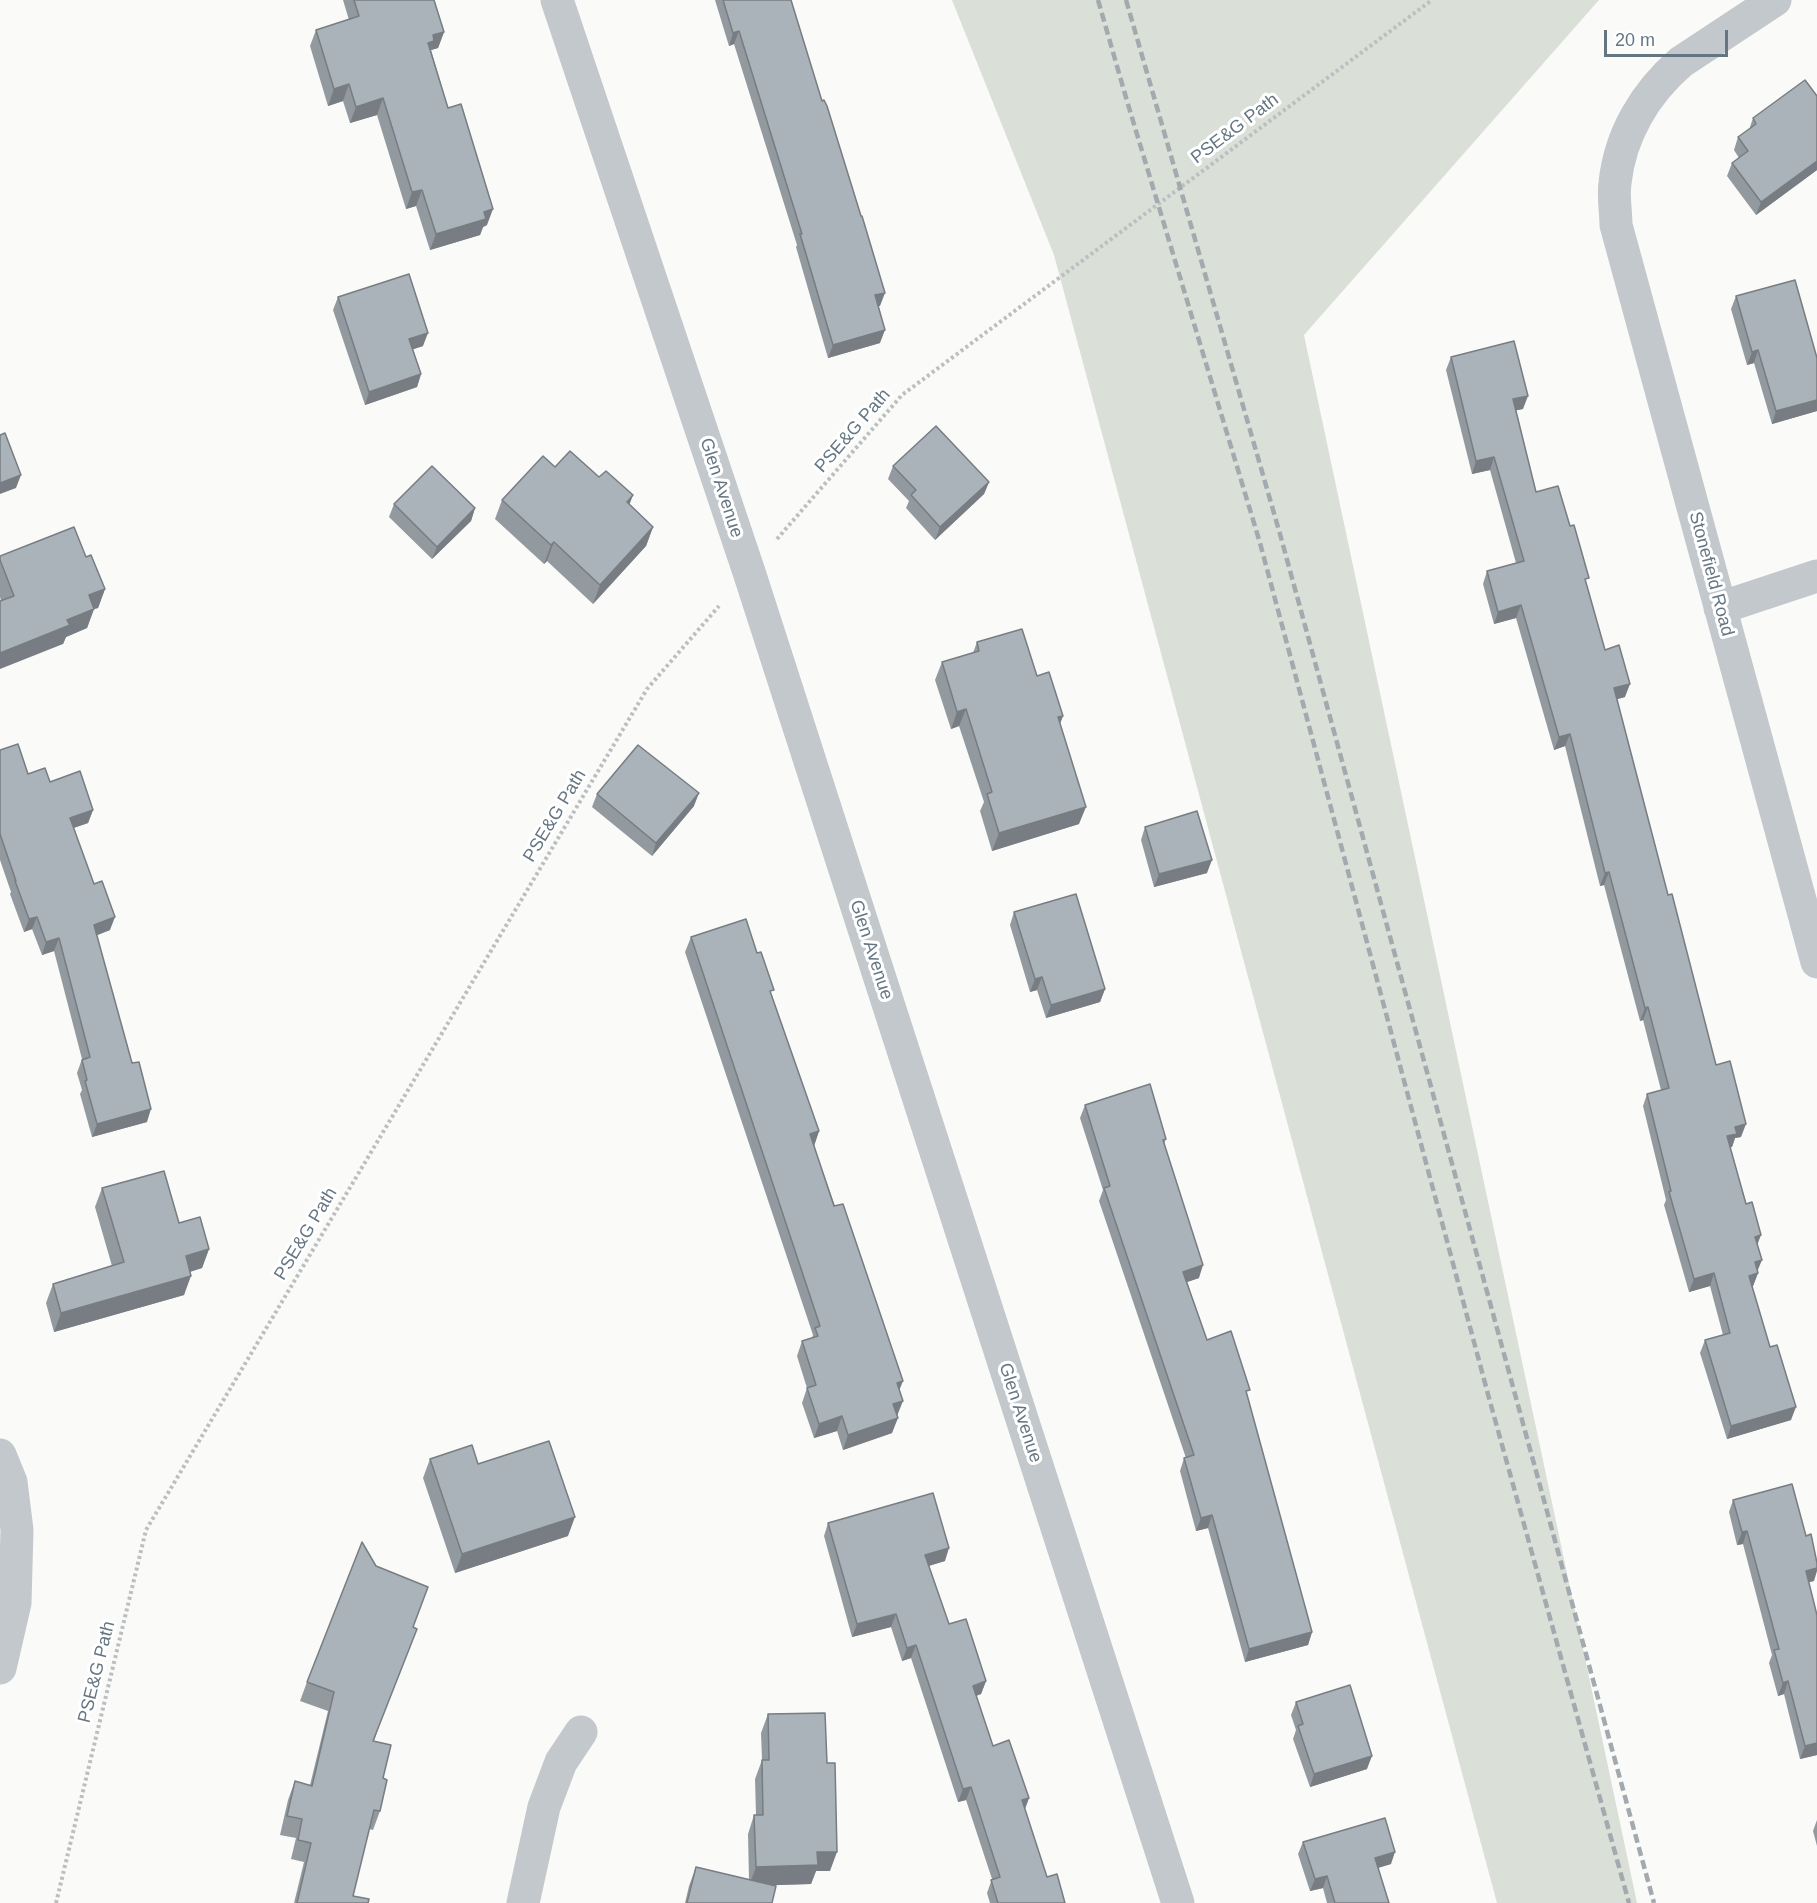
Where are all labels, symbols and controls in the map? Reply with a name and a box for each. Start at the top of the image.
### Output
scale bar [1607,18,1732,56]
text: 20 m [1615,30,1655,50]
street label: PSE&G Path [1187,89,1283,169]
street label: PSE&G Path [811,385,895,477]
street label: Glen Avenue [695,435,747,541]
street label: Stonefield Road [1684,509,1738,639]
street label: PSE&G Path [519,766,591,866]
street label: Glen Avenue [845,897,897,1003]
street label: PSE&G Path [270,1184,342,1284]
street label: Glen Avenue [994,1360,1046,1466]
street label: PSE&G Path [74,1619,120,1725]

